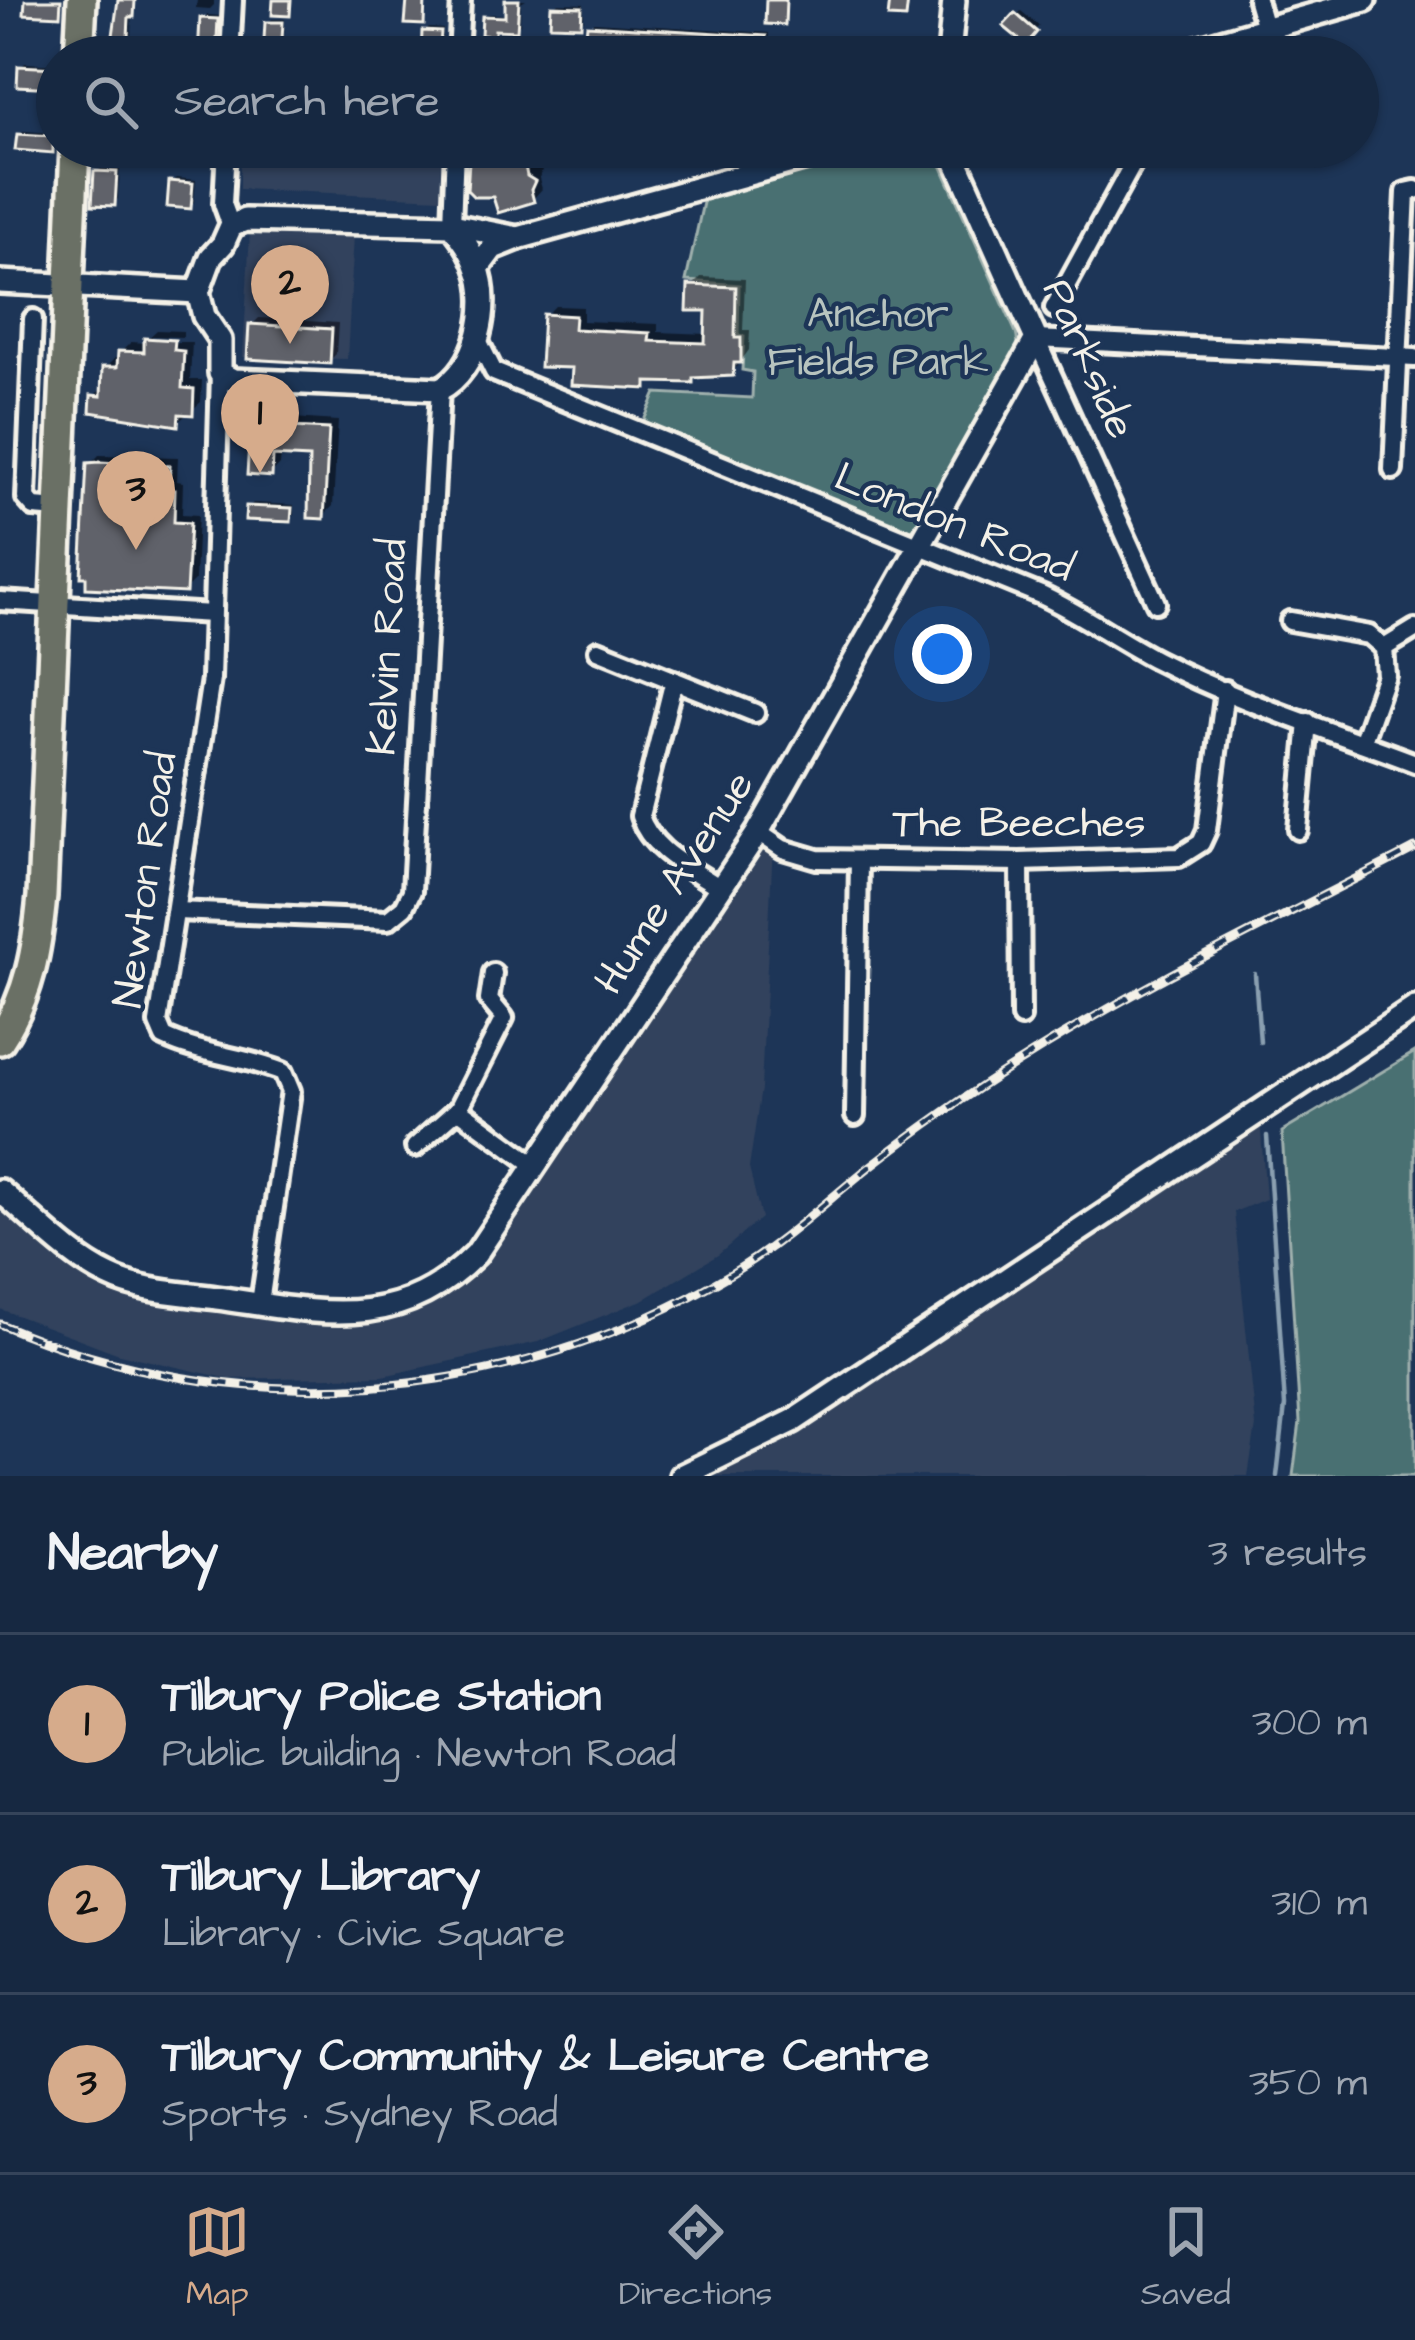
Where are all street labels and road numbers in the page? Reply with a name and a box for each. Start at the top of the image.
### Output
street label: Parkside [1027,270,1149,448]
street label: London Road [826,449,1082,597]
street label: Kelvin Road [353,537,423,757]
street label: Newton Road [99,748,193,1012]
street label: Hume Avenue [581,760,769,1006]
street label: The Beeches [893,795,1145,853]

